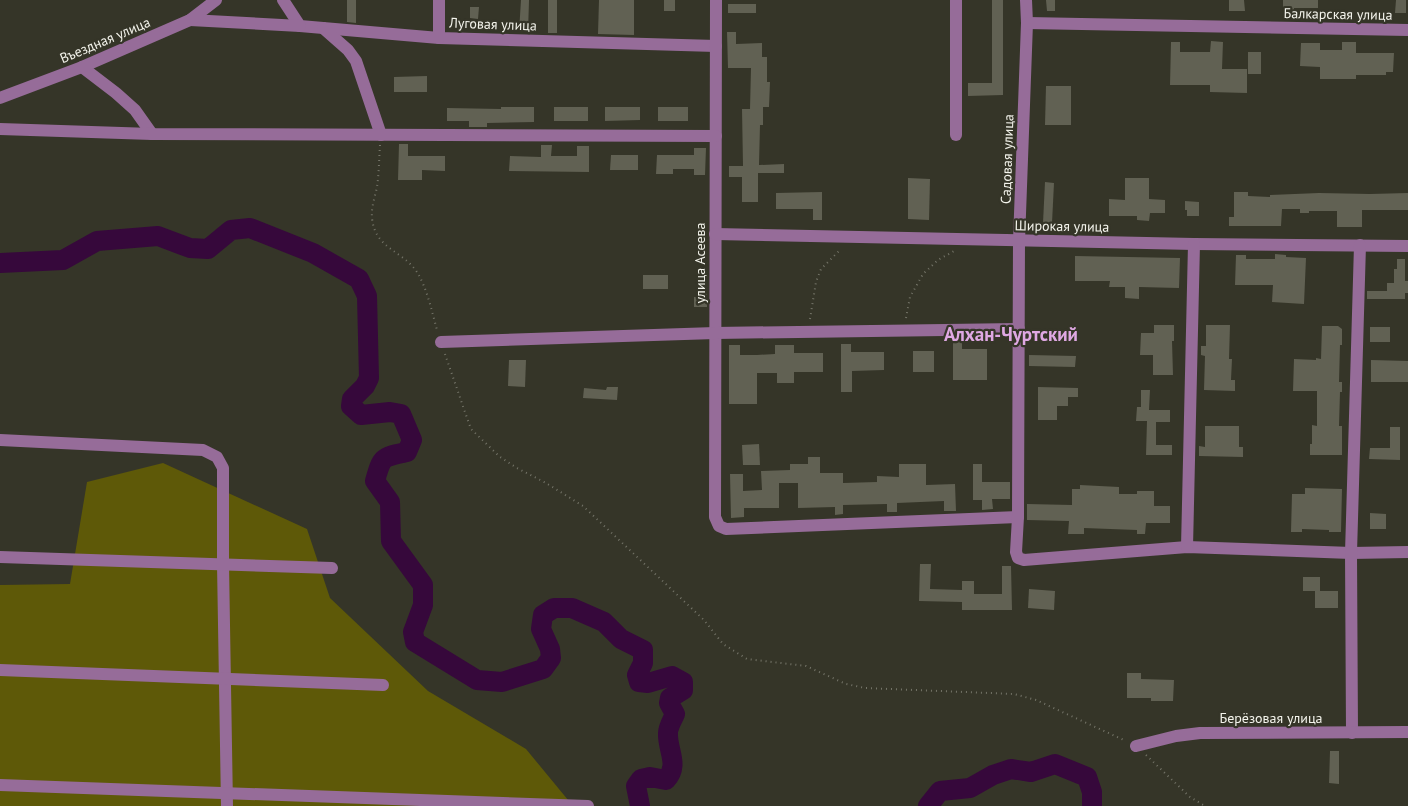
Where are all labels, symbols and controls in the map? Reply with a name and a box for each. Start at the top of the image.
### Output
street label: Балкарская улица [1283,4,1393,24]
street label: Въездная улица [57,13,153,67]
street label: Луговая улица [448,13,537,35]
street label: Садовая улица [996,114,1018,204]
street label: Широкая улица [1015,216,1110,236]
street label: улица Асеева [691,222,709,303]
district label: Алхан-Чуртский [944,322,1078,346]
street label: Берёзовая улица [1219,709,1323,727]

